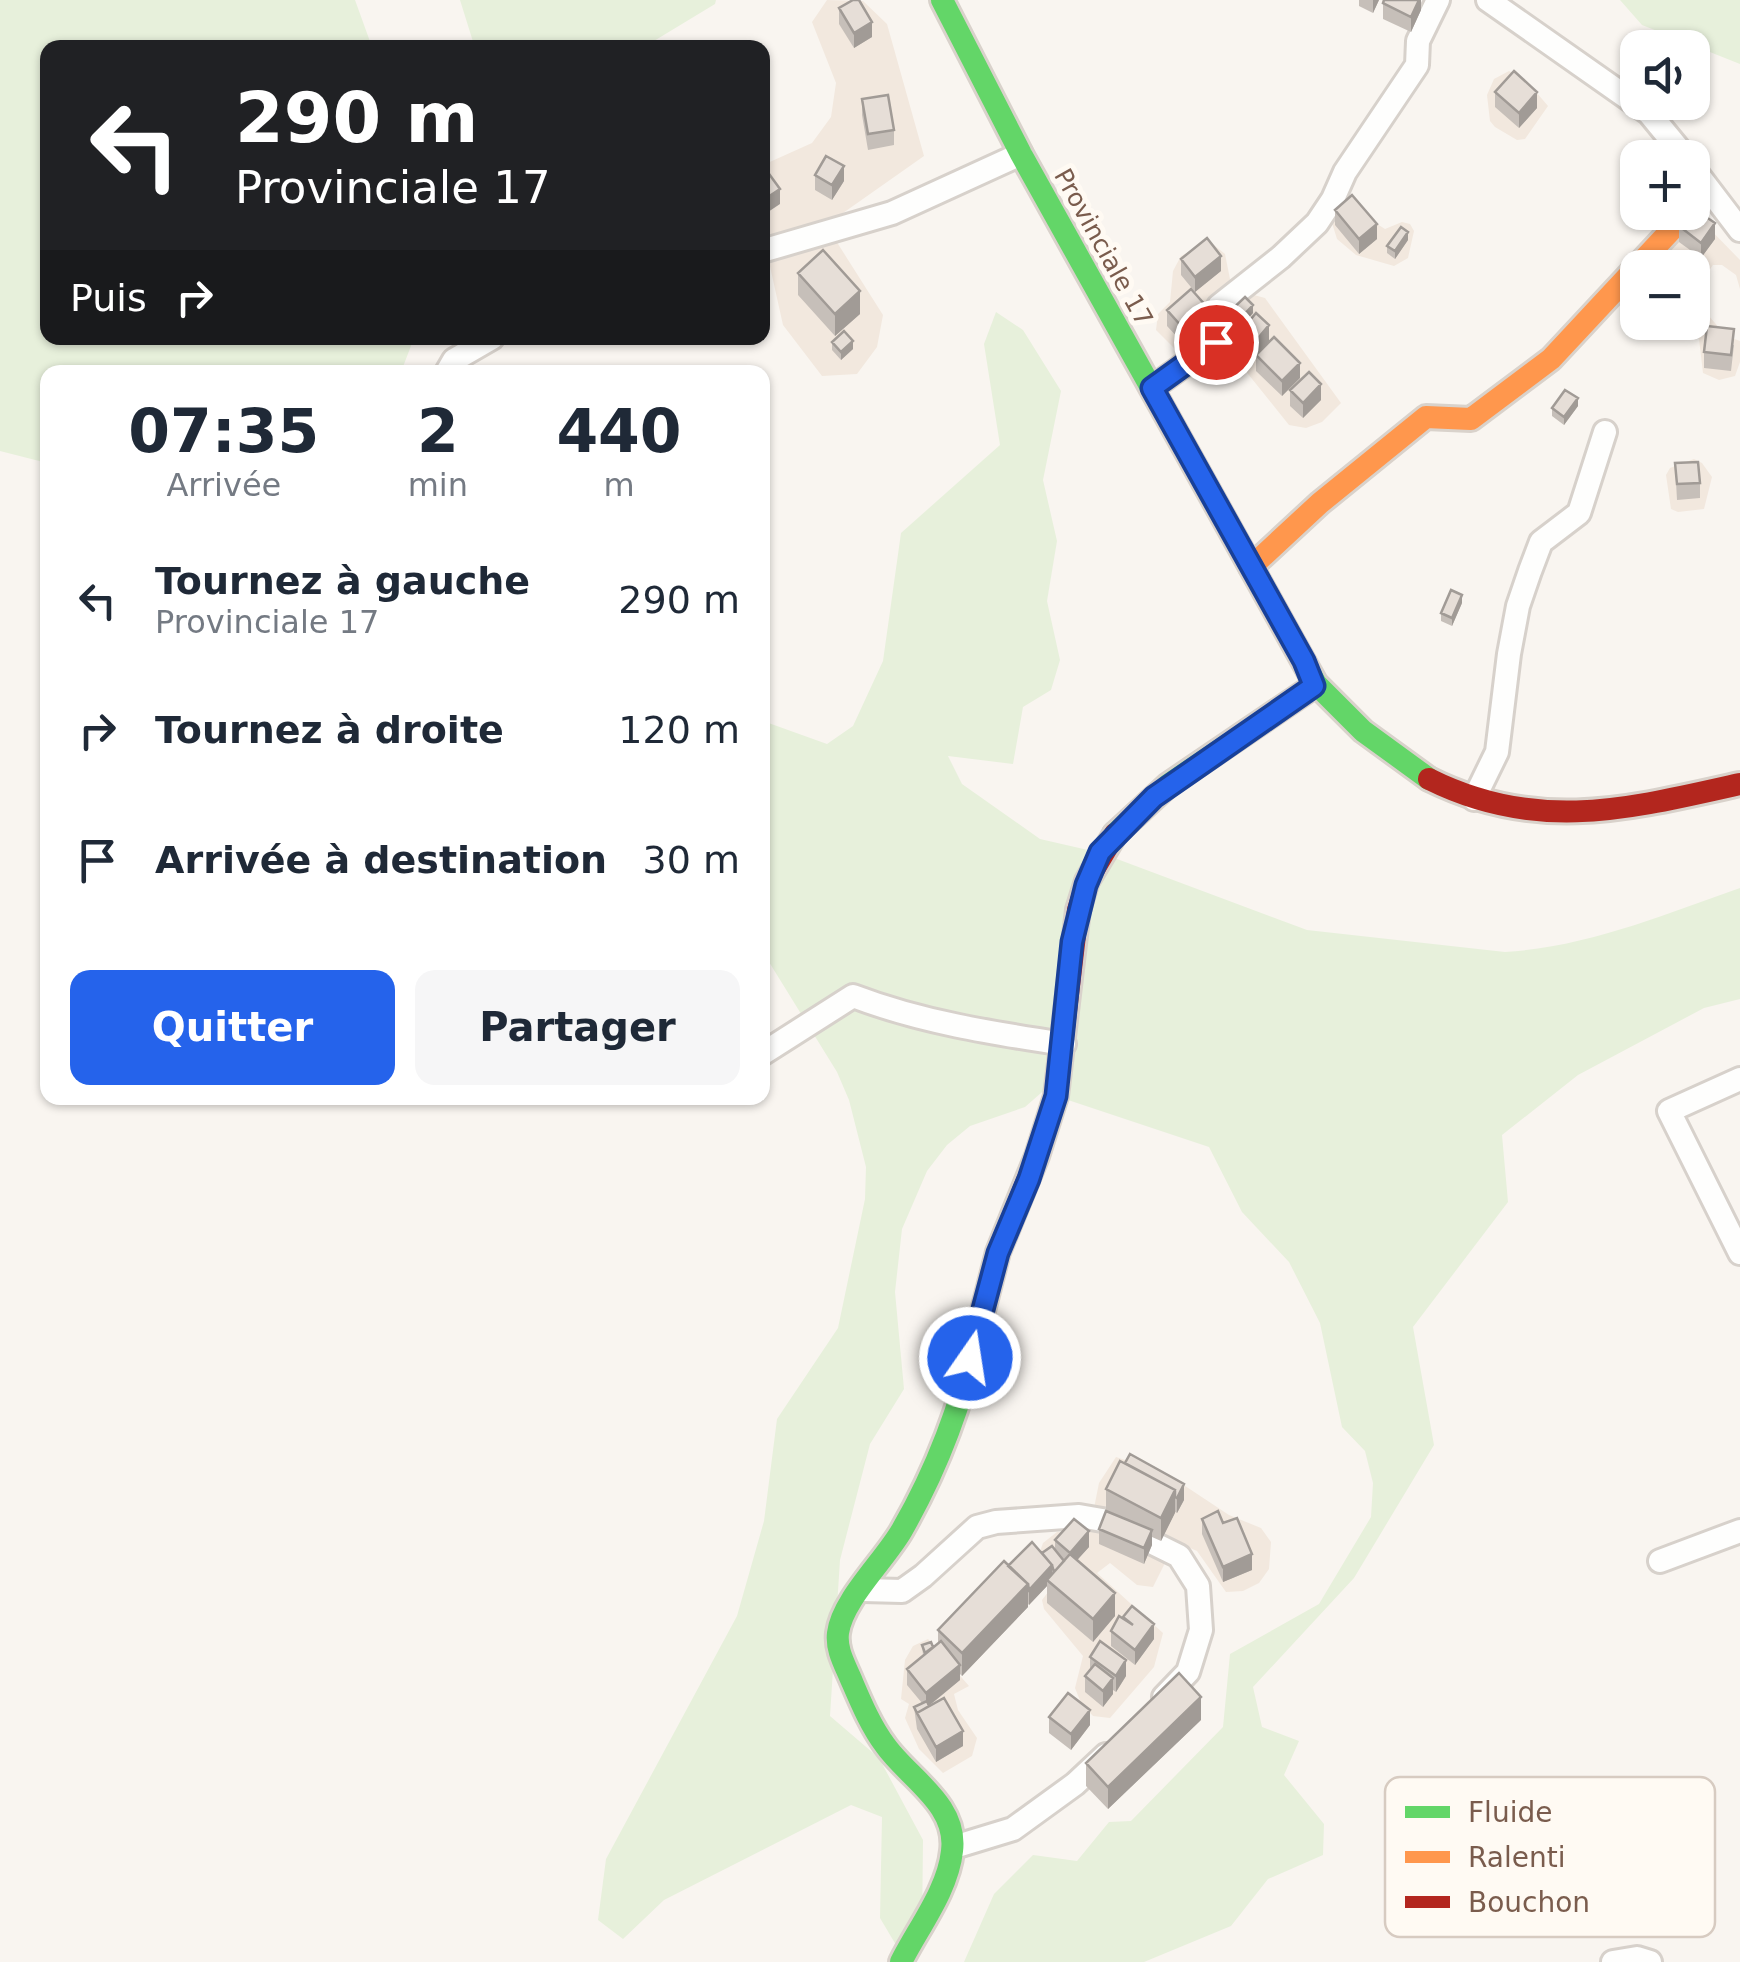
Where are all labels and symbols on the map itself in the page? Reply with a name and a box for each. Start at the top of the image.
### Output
street label: Provinciale 17 [1048,164,1159,331]
pin [1174,300,1259,385]
position arrow [918,1306,1022,1410]
legend [1385,1777,1715,1937]
text: Fluide [1468,1796,1552,1829]
text: Ralenti [1468,1841,1566,1874]
text: Bouchon [1468,1886,1590,1919]

